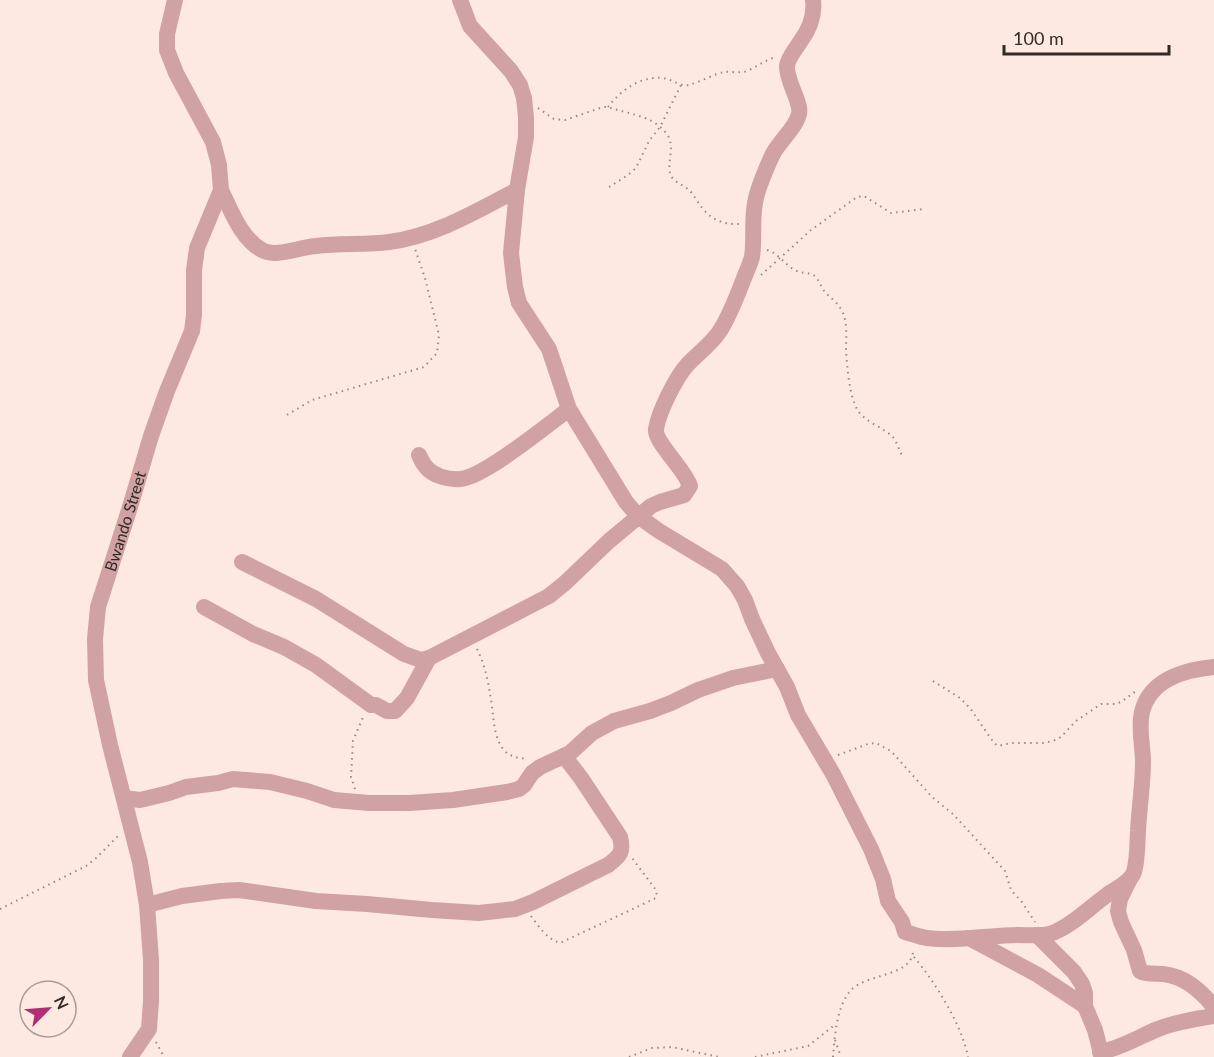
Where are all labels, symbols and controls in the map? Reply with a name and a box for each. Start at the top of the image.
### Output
scale bar [1004,18,1169,56]
text: 100 m [1013,27,1064,49]
street label: Bwando Street [100,468,149,574]
north arrow [18,979,78,1039]
text: N [51,993,73,1012]

